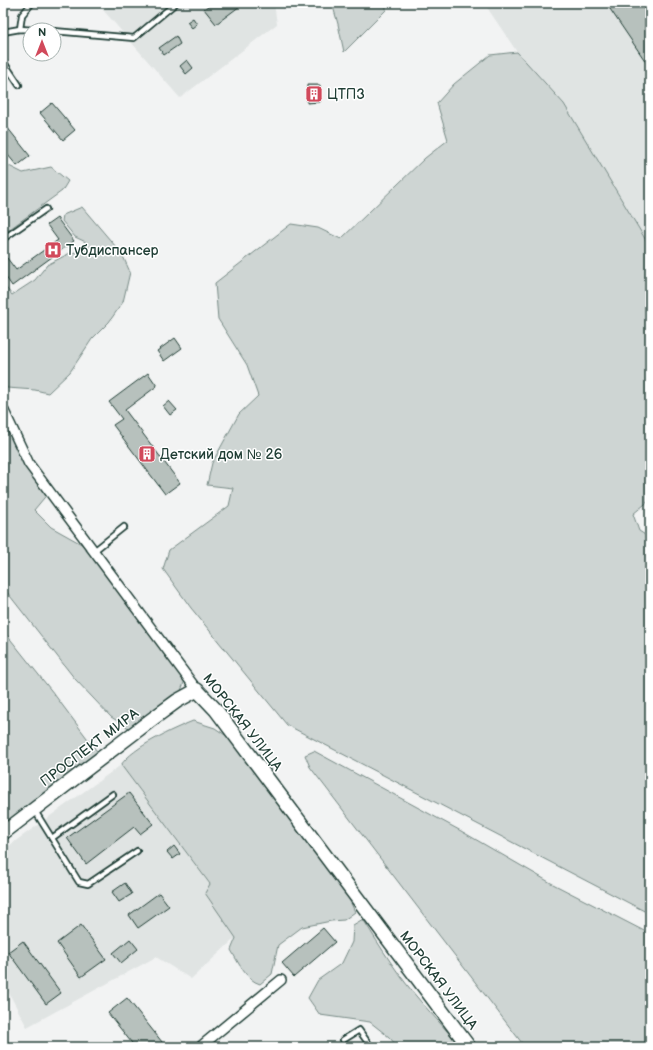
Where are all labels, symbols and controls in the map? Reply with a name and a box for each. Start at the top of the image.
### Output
north arrow [22,22,62,62]
text: N [38,26,46,39]
building icon: ЦТП3 [304,84,324,104]
place label: ЦТП3 [327,86,365,103]
hospital icon: Тубдиспансер [43,240,63,260]
place label: Тубдиспансер [66,242,158,259]
building icon: Детский дом № 26 [137,444,157,464]
place label: Детский дом № 26 [160,446,283,463]
street label: МОРСКАЯ УЛИЦА [199,670,286,775]
street label: ПРОСПЕКТ МИРА [37,705,142,790]
street label: МОРСКАЯ УЛИЦА [396,928,481,1033]

